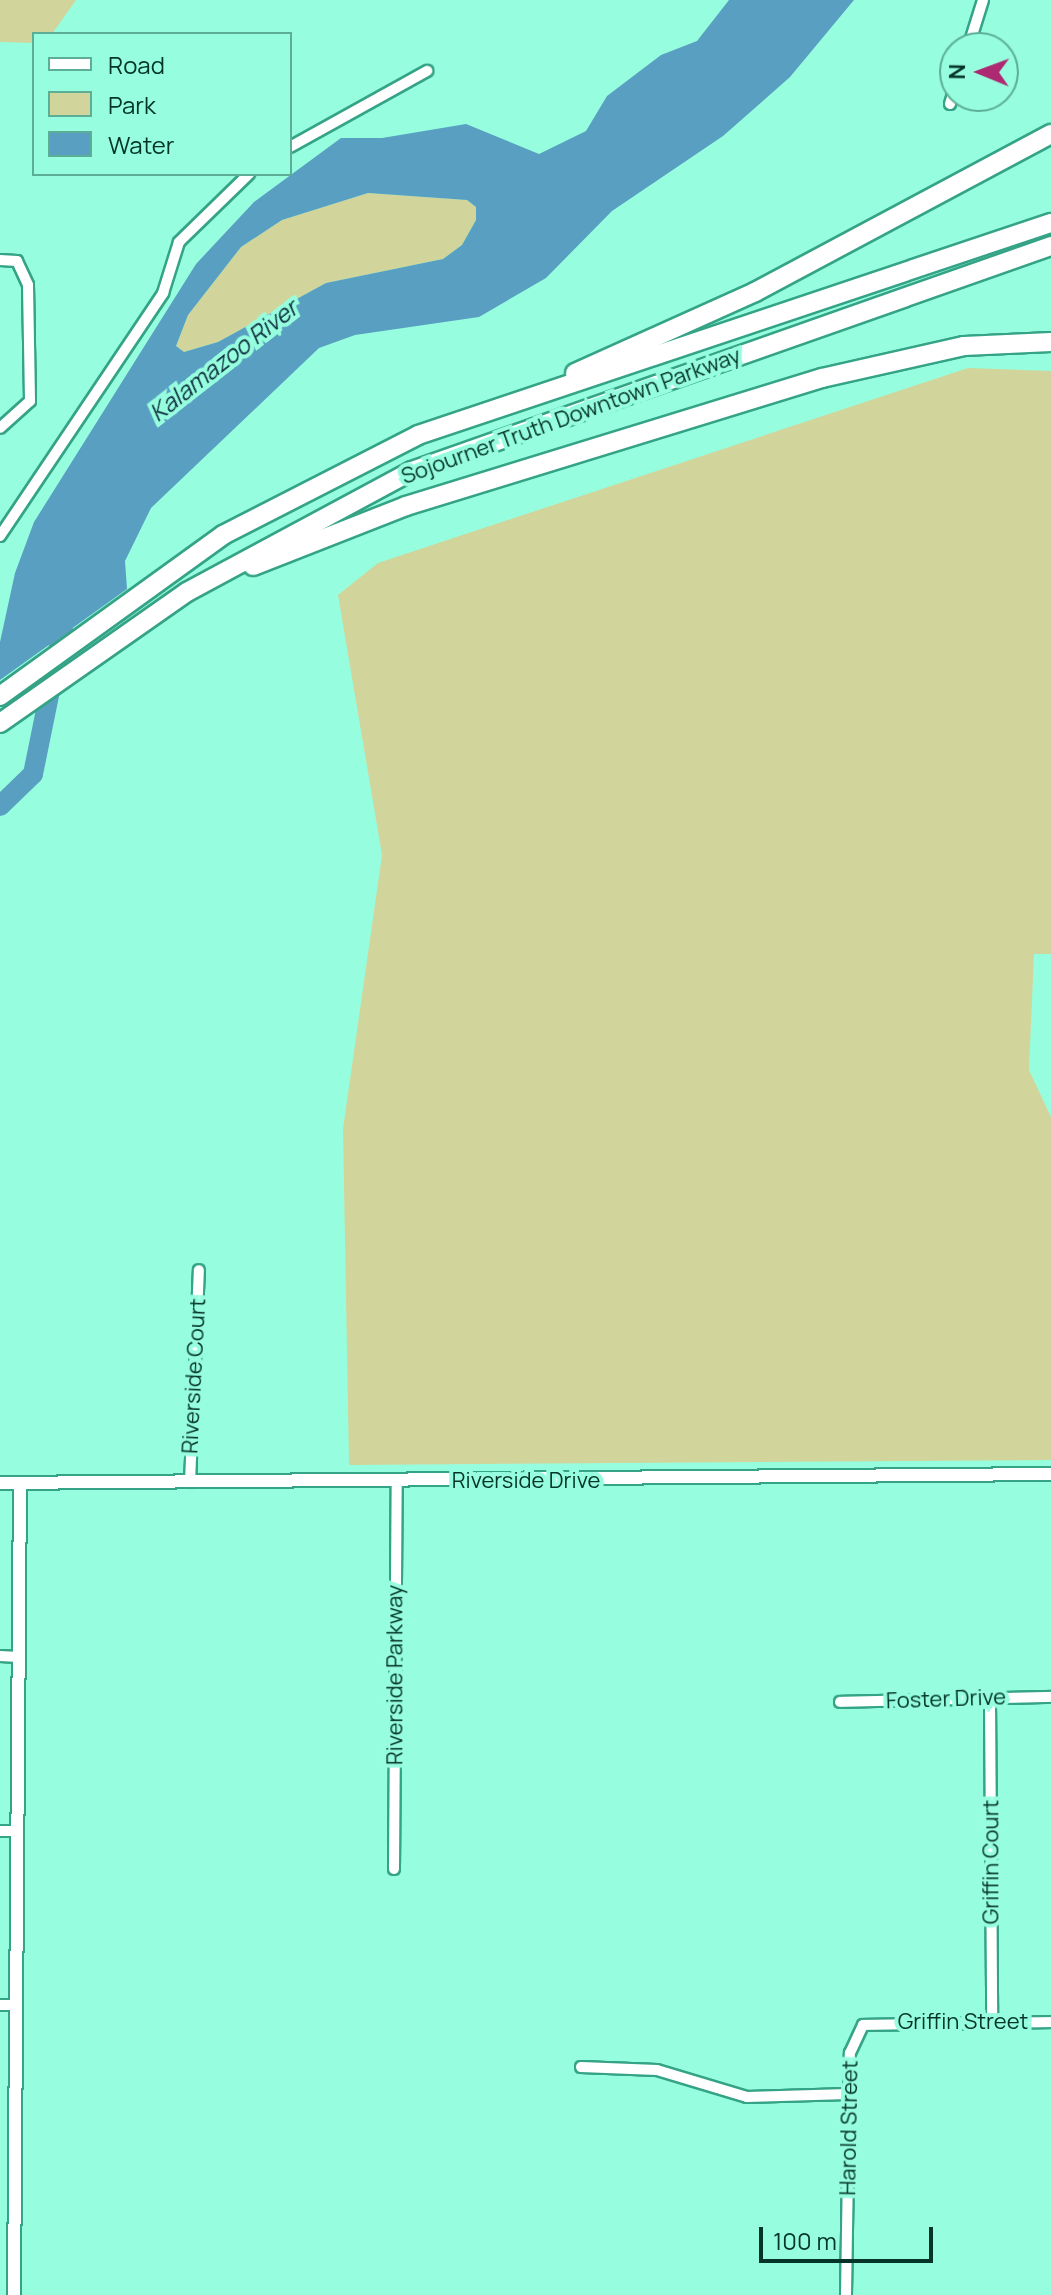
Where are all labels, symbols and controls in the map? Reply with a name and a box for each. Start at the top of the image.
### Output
legend [32,32,292,176]
north arrow [939,32,1019,112]
text: Road [108,48,165,81]
text: N [942,63,972,80]
text: Park [108,88,156,121]
text: Water [108,128,175,161]
water label: Kalamazoo River [143,293,303,427]
street label: Sojourner Truth Downtown Parkway [398,342,744,490]
street label: Riverside Court [177,1298,211,1454]
street label: Riverside Drive [452,1468,600,1494]
street label: Riverside Parkway [382,1585,408,1765]
street label: Foster Drive [885,1684,1007,1714]
street label: Griffin Court [978,1800,1004,1924]
street label: Griffin Street [898,2009,1028,2035]
street label: Harold Street [835,2060,863,2196]
scale bar [763,2211,937,2261]
text: 100 m [773,2224,837,2257]

